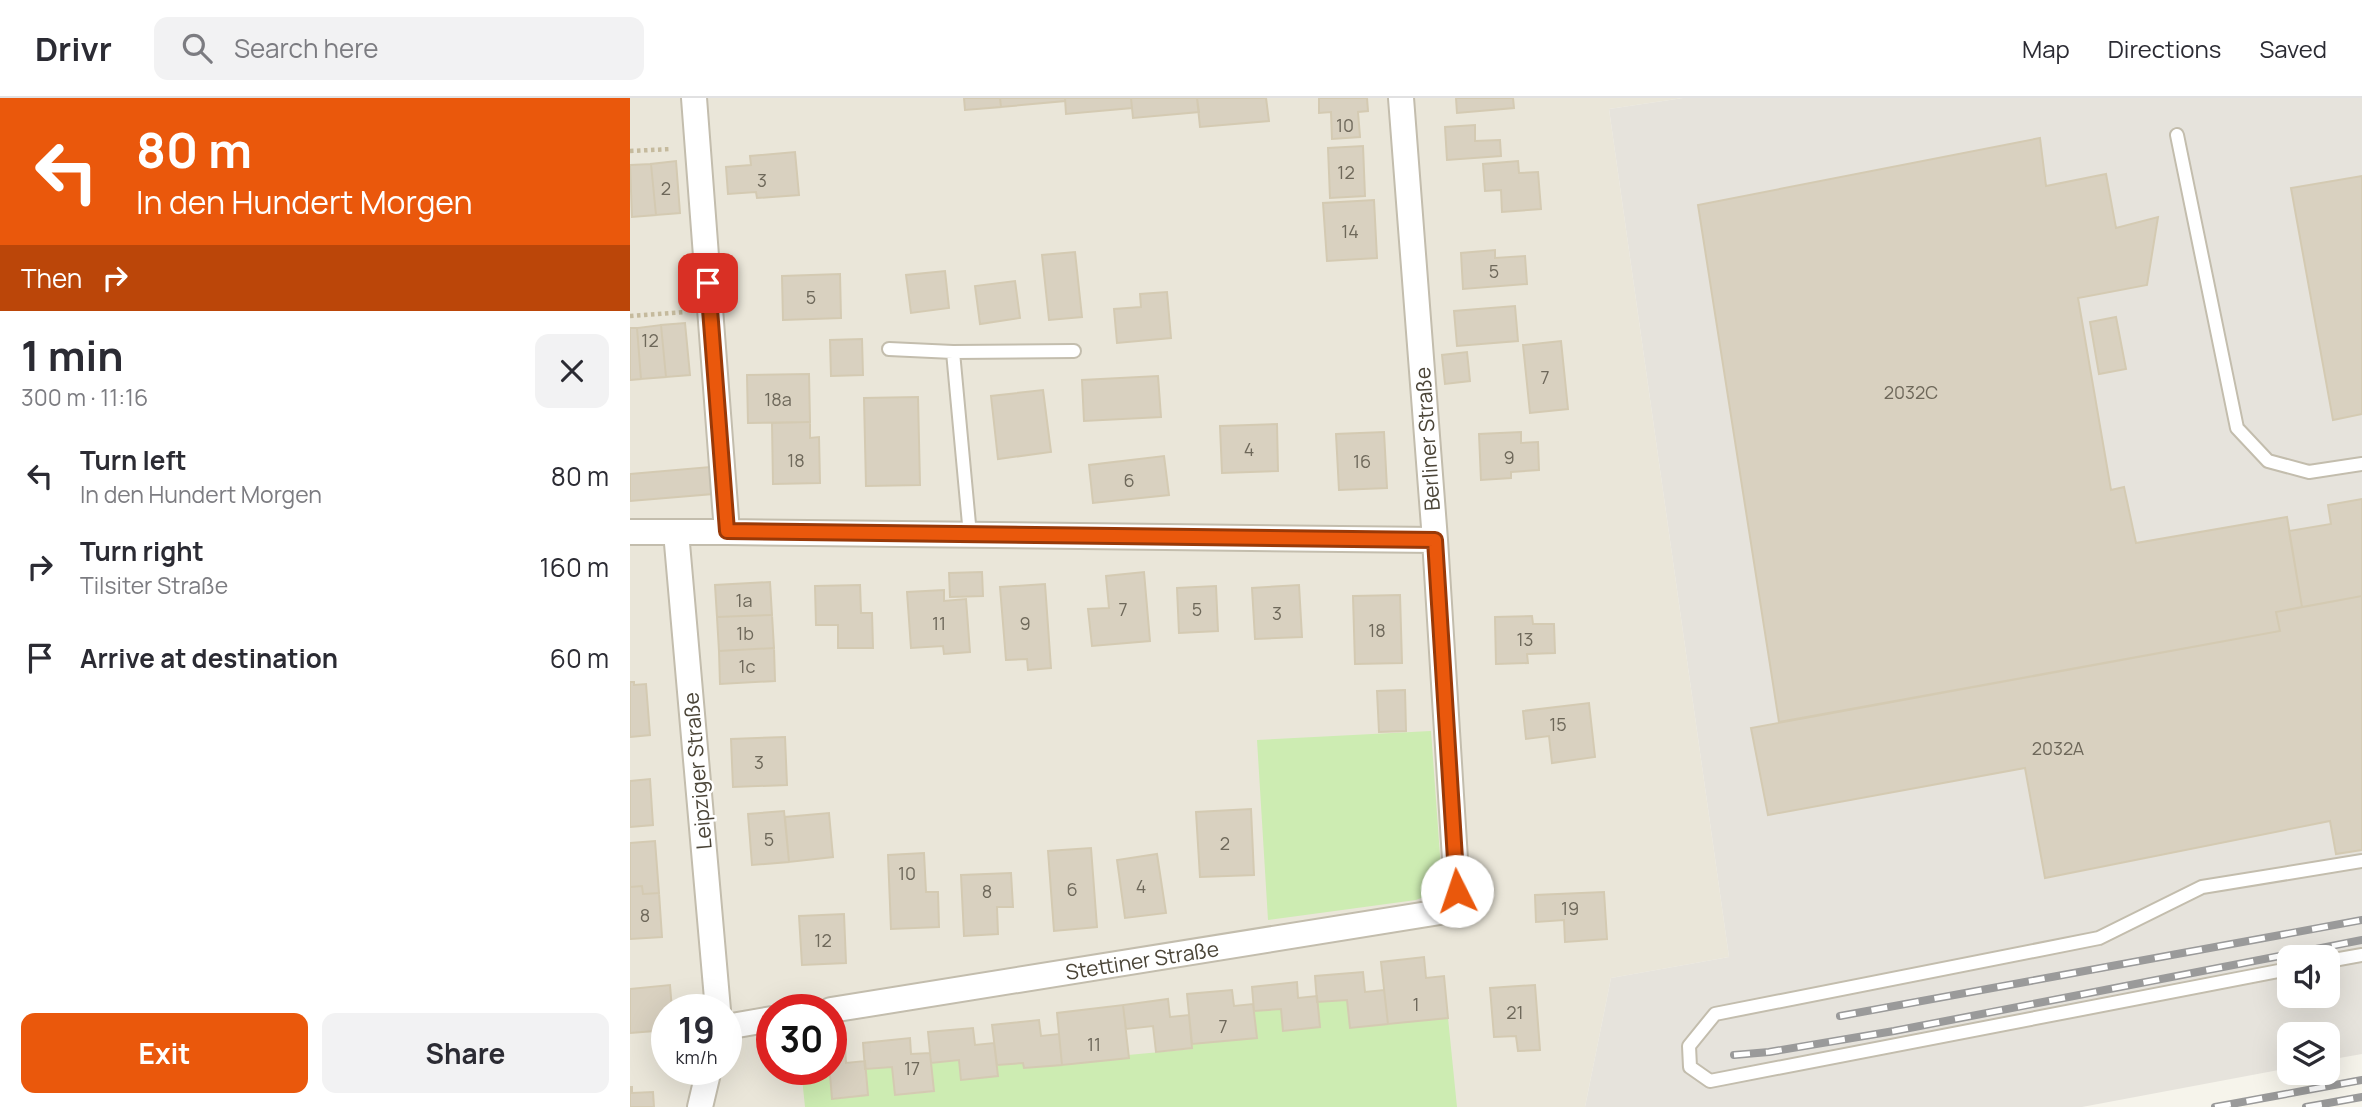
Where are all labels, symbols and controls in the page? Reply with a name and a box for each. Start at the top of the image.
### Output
search box [154,17,644,80]
text: Drivr [35,26,112,71]
icon: search [178,29,216,67]
text: Search here [234,30,378,66]
text: Map [2022,32,2070,65]
text: Directions [2108,32,2221,65]
text: Saved [2259,32,2327,65]
house number: 10 [1336,113,1354,137]
text: 80 m [136,116,252,183]
icon: left [21,126,112,217]
house number: 12 [1337,160,1355,184]
house number: 3 [757,168,767,192]
house number: 2 [661,176,671,200]
text: In den Hundert Morgen [136,180,473,224]
house number: 14 [1341,219,1359,243]
pin [678,253,738,313]
icon: right [96,259,134,297]
house number: 5 [1489,259,1499,283]
text: Then [21,260,82,296]
icon: arrive [689,264,727,302]
house number: 5 [806,285,816,309]
text: 1 min [21,326,124,384]
house number: 12 [641,328,659,352]
button: close [535,334,609,408]
house number: 7 [1540,365,1550,389]
street label: Berliner Straße [1408,366,1446,512]
house number: 2032C [1884,380,1938,404]
text: 300 m · 11:16 [21,381,148,413]
house number: 18a [764,387,792,411]
house number: 4 [1244,437,1254,461]
text: Turn left [80,442,187,478]
house number: 9 [1503,445,1515,469]
house number: 18 [787,448,805,472]
house number: 16 [1353,449,1371,473]
icon: left [21,457,59,495]
text: 80 m [551,458,609,494]
house number: 6 [1123,468,1135,492]
text: In den Hundert Morgen [80,478,322,510]
text: Turn right [80,533,204,569]
icon: right [21,548,59,586]
text: 160 m [540,549,609,585]
text: Tilsiter Straße [80,569,228,601]
house number: 1a [735,588,753,612]
house number: 7 [1118,597,1128,621]
house number: 5 [1192,597,1202,621]
house number: 3 [1272,601,1282,625]
house number: 11 [932,611,946,635]
house number: 9 [1019,611,1031,635]
house number: 18 [1368,618,1386,642]
house number: 1b [736,621,754,645]
house number: 13 [1517,627,1533,651]
icon: arrive [21,639,59,677]
text: Arrive at destination [80,640,338,676]
text: 60 m [550,640,609,676]
house number: 1c [739,654,756,678]
street label: Leipziger Straße [676,691,718,851]
house number: 15 [1549,712,1567,736]
house number: 2032A [2032,736,2085,760]
house number: 3 [754,750,764,774]
house number: 5 [764,827,774,851]
house number: 2 [1220,831,1230,855]
position arrow [1420,854,1494,928]
house number: 10 [898,861,916,885]
house number: 4 [1136,874,1146,898]
house number: 6 [1066,877,1078,901]
house number: 8 [982,879,992,903]
house number: 19 [1561,896,1579,920]
house number: 8 [640,903,650,927]
house number: 12 [814,928,832,952]
street label: Stettiner Straße [1063,934,1221,986]
map controls [2277,945,2340,1085]
button: sound [2277,945,2340,1008]
house number: 1 [1412,992,1420,1016]
speed limit sign: 30 [756,994,847,1085]
house number: 21 [1506,1000,1524,1024]
text: 19 [678,1006,715,1054]
button: Exit [21,1013,308,1093]
button: Share [322,1013,609,1093]
house number: 7 [1218,1014,1228,1038]
button: layers [2277,1022,2340,1085]
house number: 11 [1087,1032,1101,1056]
text: km/h [676,1045,717,1069]
house number: 17 [904,1056,920,1080]

